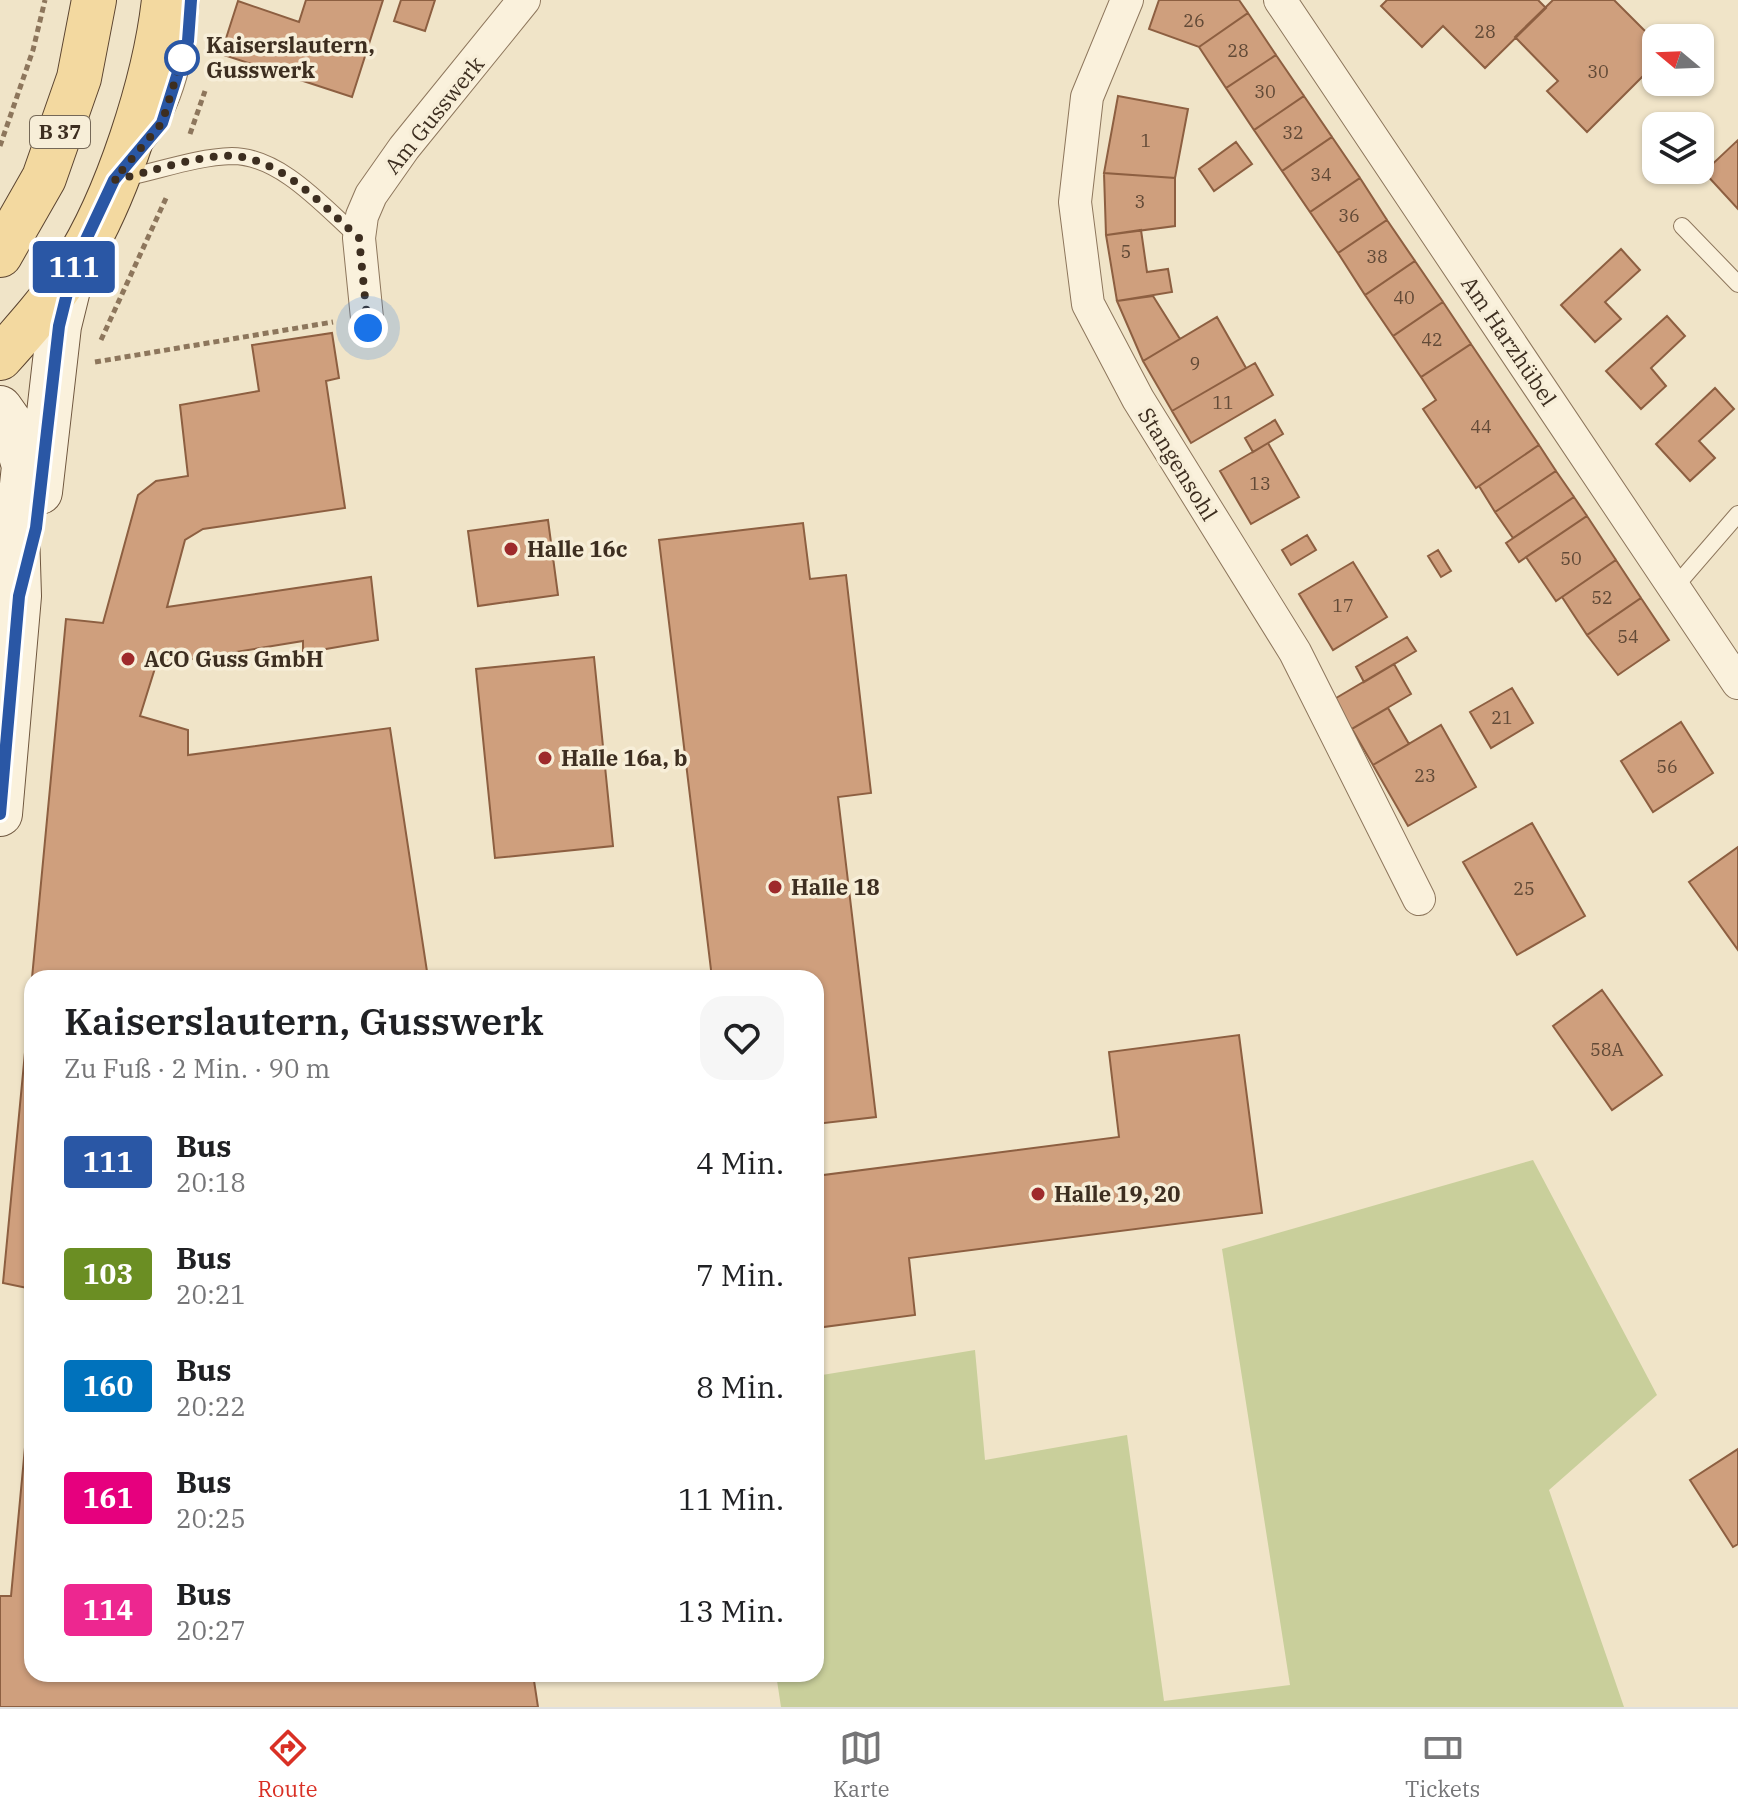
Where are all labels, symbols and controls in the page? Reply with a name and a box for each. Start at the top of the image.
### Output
house number: 26 [1183,9,1205,32]
house number: 28 [1474,20,1496,43]
north arrow [1642,24,1714,96]
map controls [1642,24,1714,184]
place label: Kaiserslautern, Gusswerk [206,30,375,84]
house number: 28 [1227,39,1249,62]
marker: Kaiserslautern, Gusswerk [165,41,199,75]
street label: Am Gusswerk [377,50,490,179]
house number: 30 [1587,60,1609,83]
house number: 30 [1254,80,1276,103]
button: layers [1642,112,1714,184]
road number: B 37 [30,116,90,148]
house number: 32 [1282,121,1304,144]
house number: 1 [1141,129,1151,152]
house number: 34 [1310,163,1332,186]
house number: 3 [1135,190,1145,213]
house number: 36 [1338,204,1360,227]
house number: 5 [1121,240,1131,263]
line badge: 111 [28,241,120,293]
house number: 38 [1366,245,1388,268]
text: 111 [49,248,99,285]
street label: Am Harzhübel [1455,270,1564,411]
house number: 40 [1393,286,1415,309]
your location [348,308,388,348]
house number: 42 [1421,328,1443,351]
house number: 9 [1190,352,1200,375]
house number: 11 [1212,391,1234,414]
street label: Stangensohl [1132,402,1225,526]
house number: 44 [1470,415,1492,438]
house number: 13 [1249,472,1271,495]
place label: Halle 16c [527,534,628,563]
marker: Halle 16c [502,540,520,558]
house number: 50 [1560,547,1582,570]
house number: 52 [1591,586,1613,609]
house number: 17 [1332,594,1354,617]
house number: 54 [1617,625,1639,648]
place label: ACO Guss GmbH [144,644,324,673]
marker: ACO Guss GmbH [119,650,137,668]
house number: 21 [1491,706,1513,729]
place label: Halle 16a, b [561,743,688,772]
marker: Halle 16a, b [536,749,554,767]
house number: 56 [1656,755,1678,778]
house number: 23 [1414,764,1436,787]
place label: Halle 18 [791,872,880,901]
house number: 25 [1513,877,1535,900]
marker: Halle 18 [766,878,784,896]
text: Kaiserslautern, Gusswerk [64,996,544,1045]
button: heart [700,996,784,1080]
house number: 58A [1590,1038,1625,1061]
text: Zu Fuß · 2 Min. · 90 m [64,1051,330,1085]
text: Bus [176,1126,231,1165]
text: 111 [83,1143,133,1180]
text: 4 Min. [696,1143,784,1182]
text: 20:18 [176,1165,246,1199]
place label: Halle 19, 20 [1054,1179,1180,1208]
marker: Halle 19, 20 [1029,1185,1047,1203]
text: Bus [176,1238,231,1277]
text: 103 [83,1255,133,1292]
text: 7 Min. [696,1255,784,1294]
text: 20:21 [176,1277,246,1311]
text: Bus [176,1350,231,1389]
text: 160 [83,1367,133,1404]
text: 8 Min. [696,1367,784,1406]
text: 20:22 [176,1389,246,1423]
text: Bus [176,1462,231,1501]
text: 161 [83,1479,133,1516]
text: 11 Min. [678,1479,784,1518]
text: 20:25 [176,1501,246,1535]
text: Bus [176,1574,231,1613]
text: 114 [83,1591,133,1628]
text: 13 Min. [678,1591,784,1630]
text: 20:27 [176,1613,246,1647]
tab: Route [258,1726,318,1803]
tab: Karte [833,1726,890,1803]
tab: Tickets [1405,1726,1480,1803]

